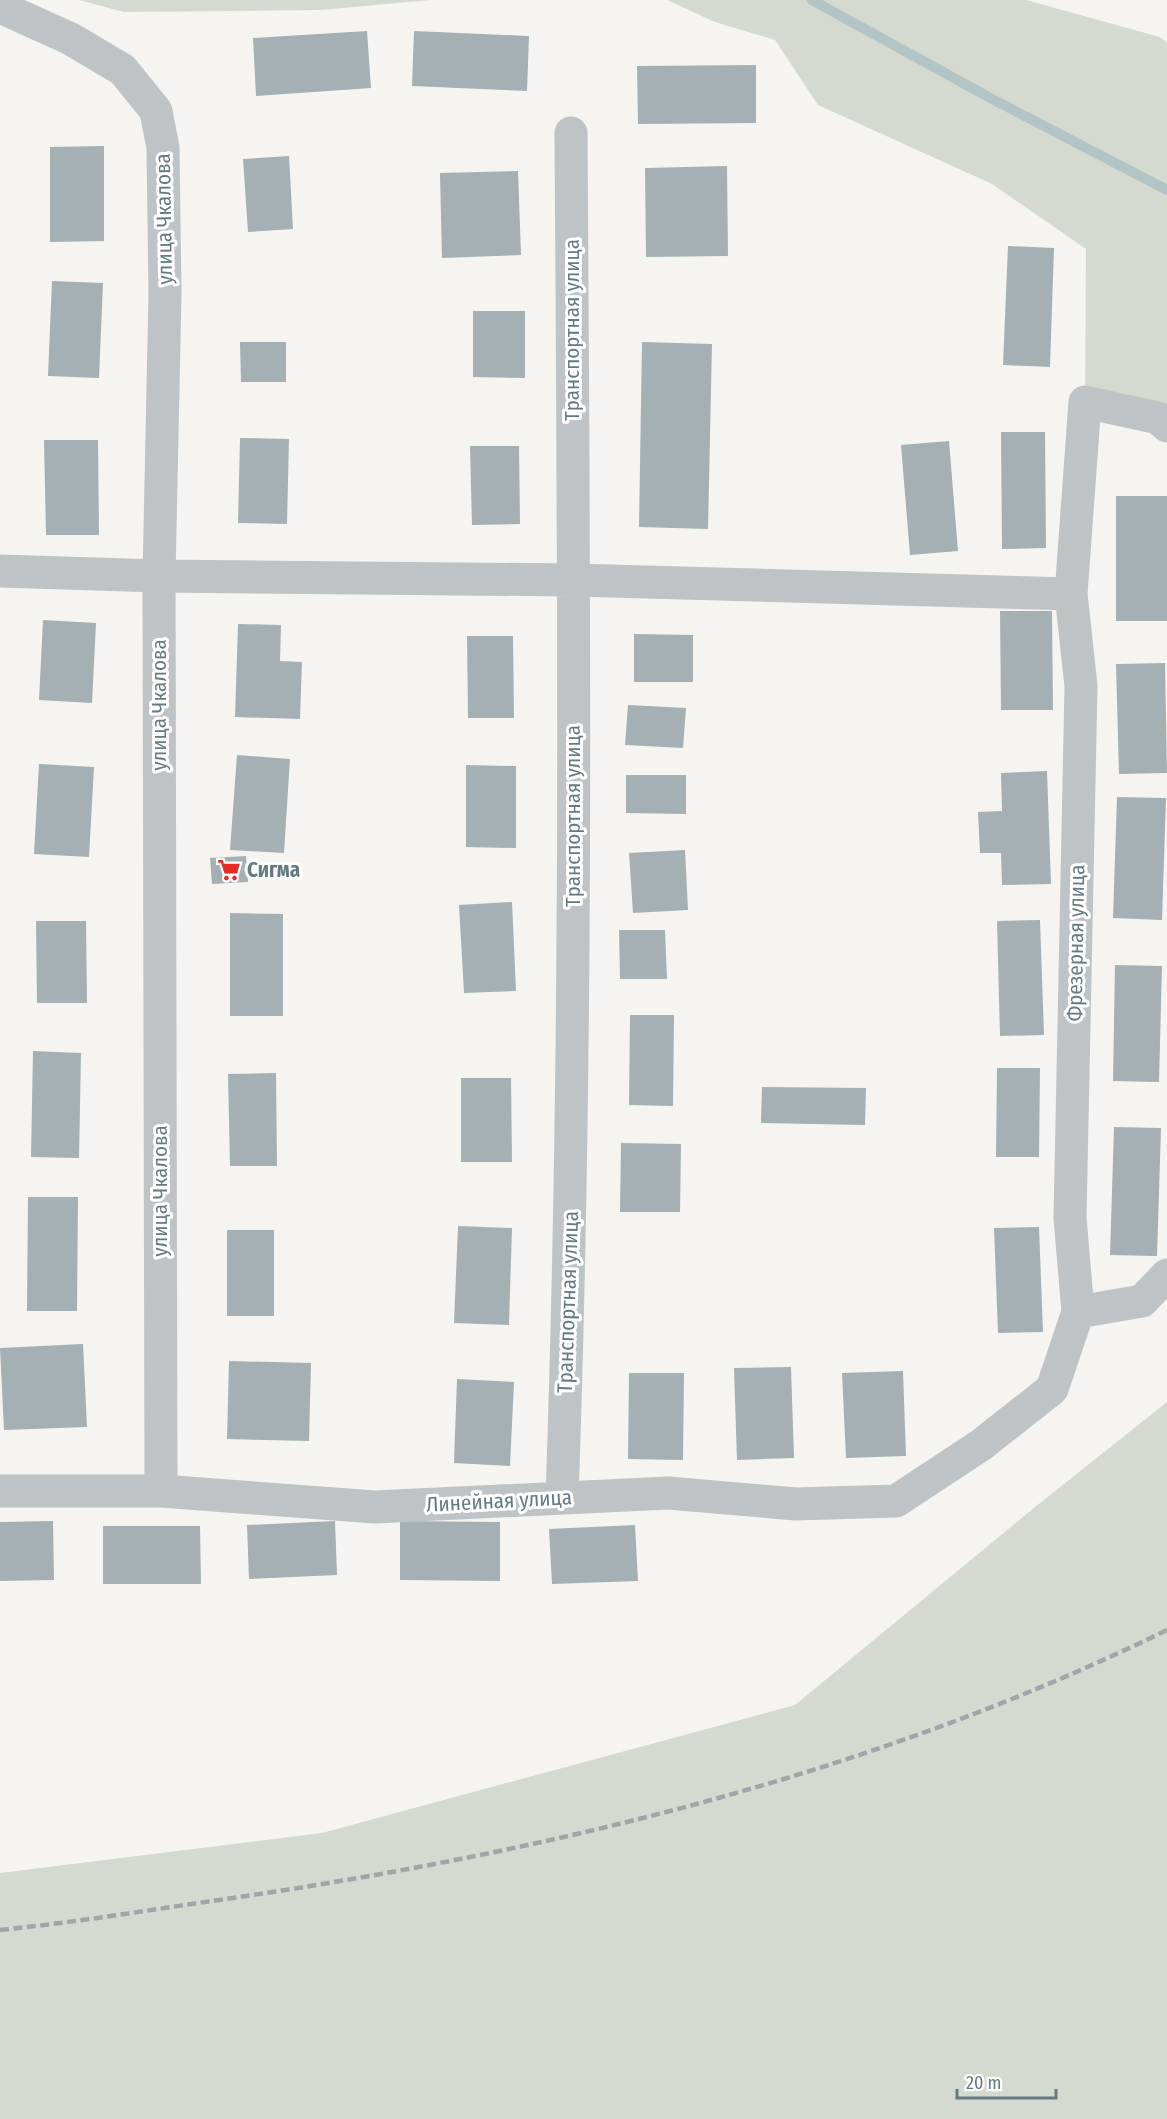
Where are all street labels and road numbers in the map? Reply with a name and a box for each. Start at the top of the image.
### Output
street label: улица Чкалова [150,153,178,285]
street label: Транспортная улица [559,239,585,421]
street label: улица Чкалова [146,639,172,771]
street label: Транспортная улица [560,725,586,907]
street label: Фрезерная улица [1062,864,1090,1022]
street label: улица Чкалова [147,1125,173,1257]
street label: Транспортная улица [552,1211,584,1393]
street label: Линейная улица [425,1484,573,1518]

